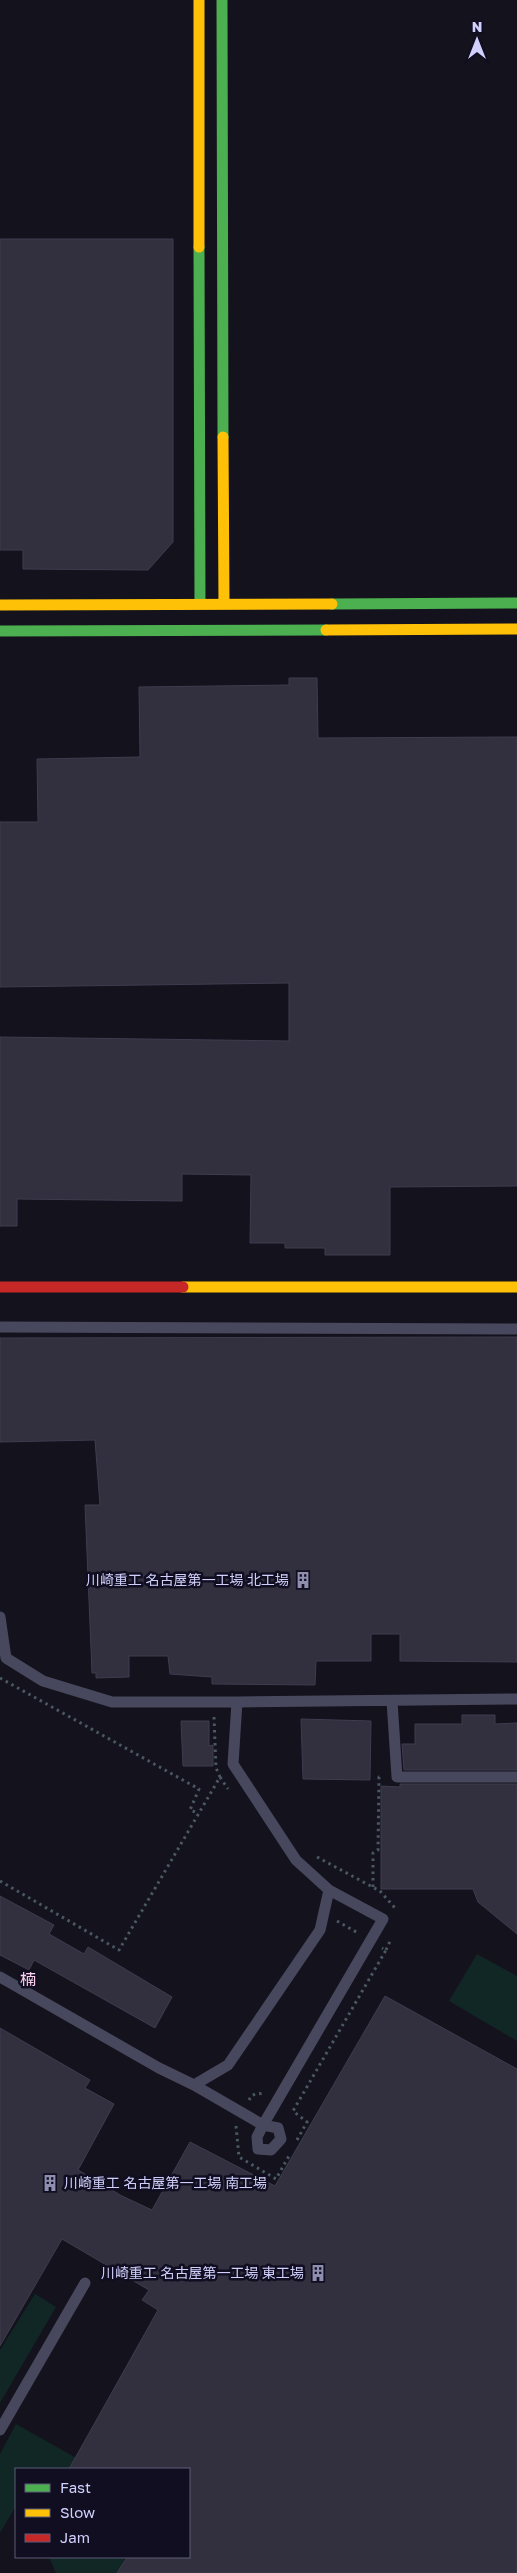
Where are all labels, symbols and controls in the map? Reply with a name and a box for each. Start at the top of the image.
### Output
north arrow [452,15,502,65]
text: N [472,18,482,35]
building icon: 川崎重工 名古屋第一工場 北工場 [293,1570,313,1590]
place label: 川崎重工 名古屋第一工場 北工場 [86,1571,289,1588]
district label: 楠 [20,1969,36,1989]
building icon: 川崎重工 名古屋第一工場 南工場 [40,2173,60,2193]
place label: 川崎重工 名古屋第一工場 南工場 [64,2174,267,2191]
building icon: 川崎重工 名古屋第一工場 東工場 [308,2263,328,2283]
place label: 川崎重工 名古屋第一工場 東工場 [101,2264,304,2281]
legend [15,2468,190,2558]
text: Fast [60,2478,91,2496]
text: Slow [60,2503,95,2521]
text: Jam [60,2528,90,2546]

